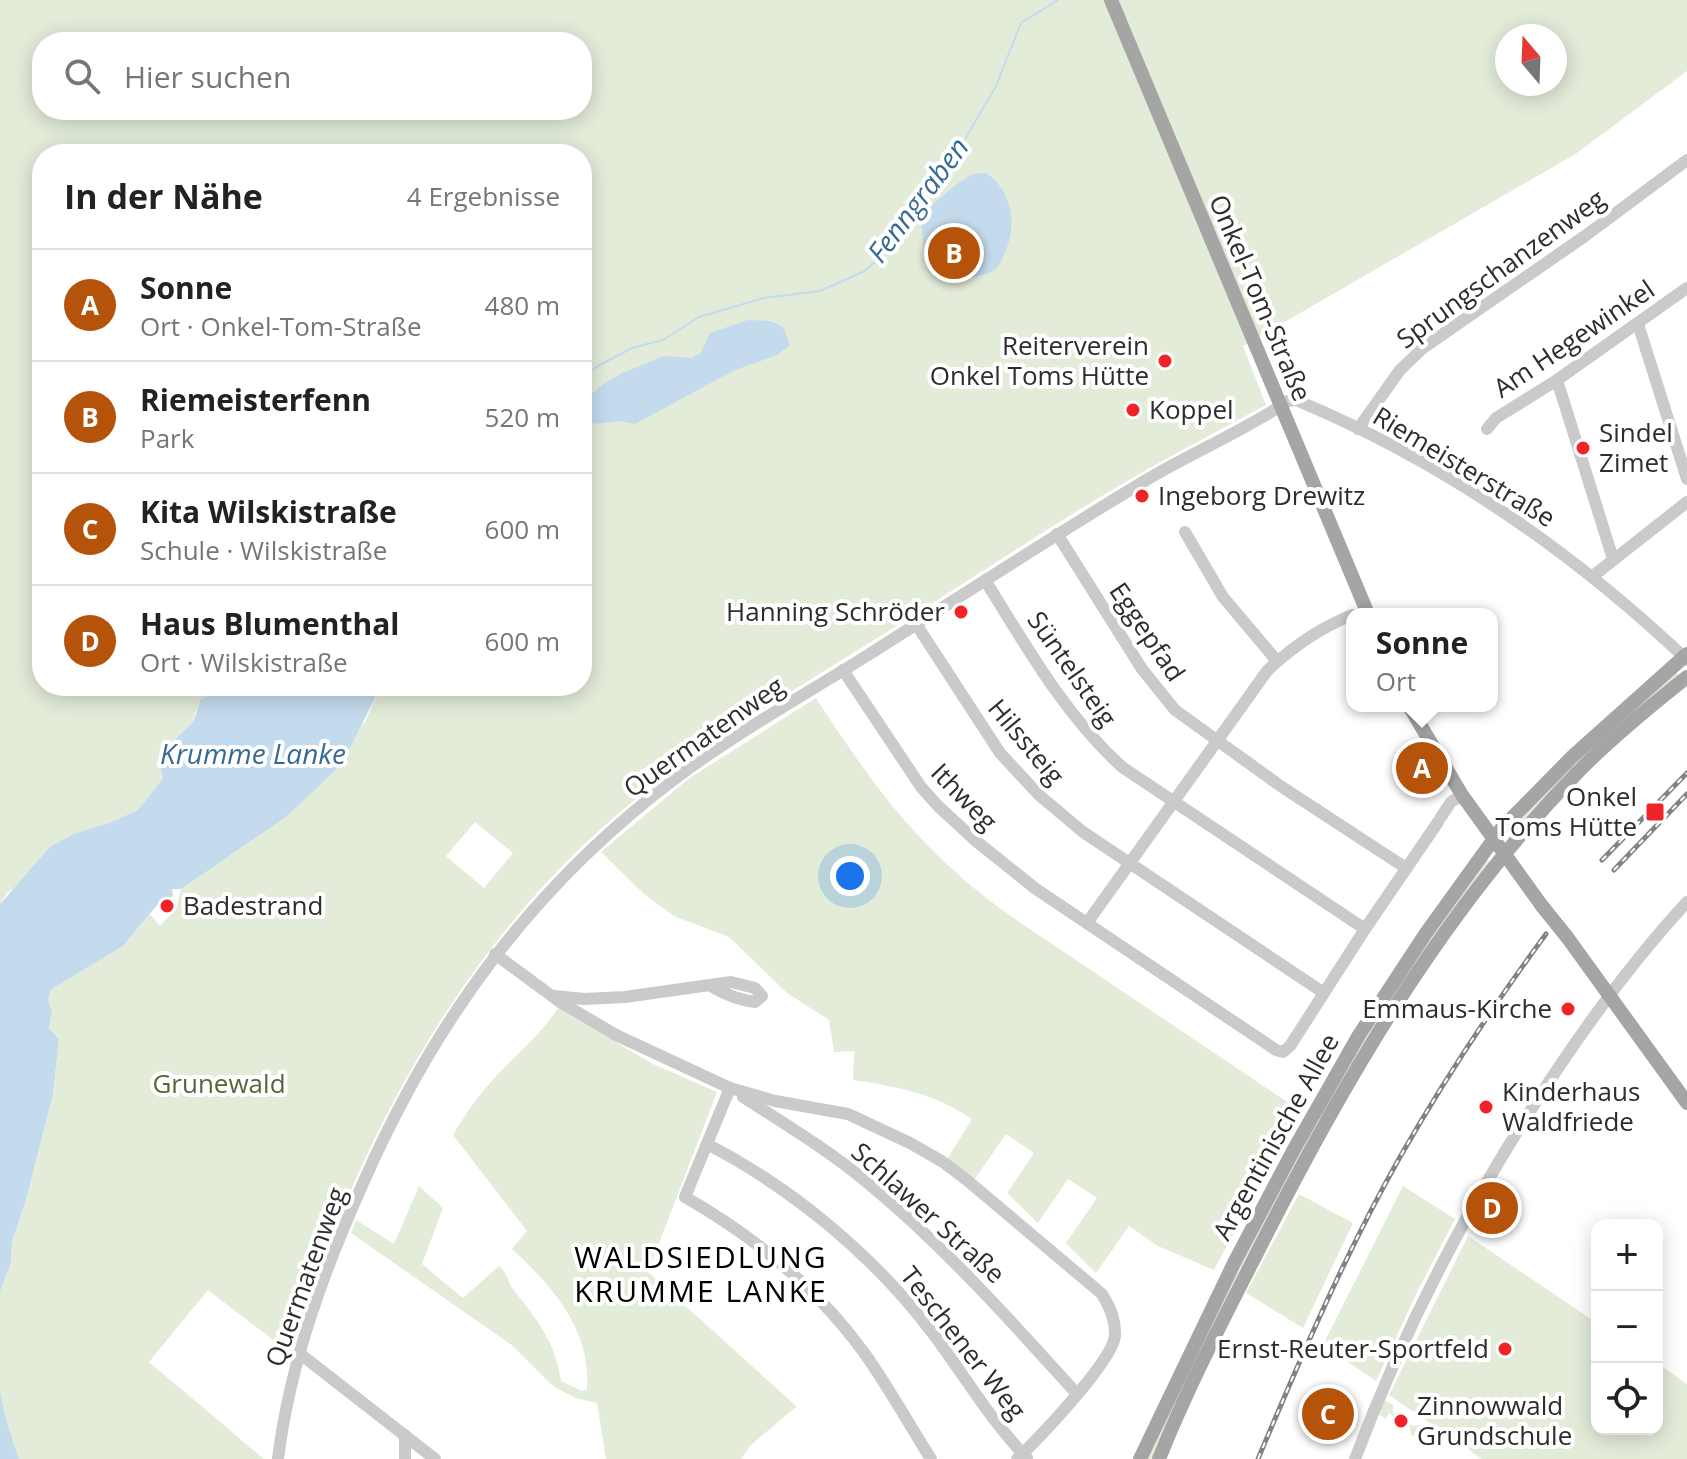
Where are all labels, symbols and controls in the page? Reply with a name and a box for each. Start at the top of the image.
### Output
north arrow [1495,24,1567,96]
search box [32,32,592,120]
icon: search [60,54,104,98]
text: Hier suchen [124,56,291,97]
water label: Fenngraben [858,129,977,270]
text: In der Nähe [64,173,263,219]
text: 4 Ergebnisse [407,178,560,214]
street label: Sprungschanzenweg [1389,180,1612,356]
street label: Onkel-Tom-Straße [1201,189,1321,406]
pin: B [928,223,980,283]
text: Sonne [140,267,232,308]
street label: Am Hegewinkel [1486,271,1661,405]
text: A [81,287,99,323]
text: 480 m [485,287,560,323]
text: Ort · Onkel-Tom-Straße [140,308,422,344]
place label: Reiterverein Onkel Toms Hütte [930,327,1149,393]
marker: Reiterverein Onkel Toms Hütte [1156,352,1174,370]
text: Riemeisterfenn [140,379,371,420]
place label: Koppel [1149,391,1234,427]
street label: Riemeisterstraße [1367,397,1562,535]
text: B [81,399,99,435]
text: 520 m [485,399,560,435]
marker: Koppel [1124,401,1142,419]
place label: Sindel Zimet [1599,414,1673,480]
text: Park [140,420,194,456]
marker: Sindel Zimet [1574,439,1592,457]
place label: Ingeborg Drewitz [1158,477,1365,513]
marker: Ingeborg Drewitz [1133,487,1151,505]
text: Kita Wilskistraße [140,491,397,532]
text: C [82,511,98,547]
text: 600 m [485,511,560,547]
text: Schule · Wilskistraße [140,532,387,568]
street label: Eggepfad [1102,575,1194,688]
place label: Hanning Schröder [726,593,945,629]
text: Haus Blumenthal [140,603,399,644]
marker: Hanning Schröder [952,603,970,621]
street label: Süntelsteig [1020,603,1126,733]
popup [1346,608,1498,712]
text: Sonne [1376,622,1468,663]
text: D [80,623,100,659]
text: 600 m [485,623,560,659]
text: Ort · Wilskistraße [140,644,348,680]
text: Ort [1376,663,1416,699]
street label: Quermatenweg [616,667,791,805]
street label: Hilssteig [980,691,1073,792]
water label: Krumme Lanke [160,734,346,772]
pin: A [1396,738,1448,798]
street label: Ithweg [924,755,1006,838]
place label: Onkel Toms Hütte [1496,778,1637,844]
marker: Onkel Toms Hütte [1644,801,1666,823]
your location [830,856,870,896]
place label: Badestrand [183,887,323,923]
marker: Badestrand [158,897,176,915]
place label: Emmaus-Kirche [1362,990,1552,1026]
marker: Emmaus-Kirche [1559,1000,1577,1018]
street label: Argentinische Allee [1203,1027,1347,1246]
park label: Grunewald [152,1065,286,1101]
place label: Kinderhaus Waldfriede [1502,1073,1640,1139]
marker: Kinderhaus Waldfriede [1477,1098,1495,1116]
street label: Schlawer Straße [844,1134,1013,1291]
pin: D [1466,1178,1518,1238]
street label: Quermatenweg [256,1182,354,1371]
map controls [1591,1219,1663,1435]
button: + [1591,1219,1663,1291]
district label: WALDSIEDLUNG KRUMME LANKE [574,1236,828,1311]
street label: Teschener Weg [893,1258,1035,1426]
button: − [1591,1291,1663,1363]
place label: Ernst-Reuter-Sportfeld [1217,1330,1489,1366]
marker: Ernst-Reuter-Sportfeld [1496,1340,1514,1358]
button: locate [1591,1363,1663,1435]
pin: C [1302,1384,1354,1444]
place label: Zinnowwald Grundschule [1417,1387,1572,1453]
marker: Zinnowwald Grundschule [1392,1412,1410,1430]

